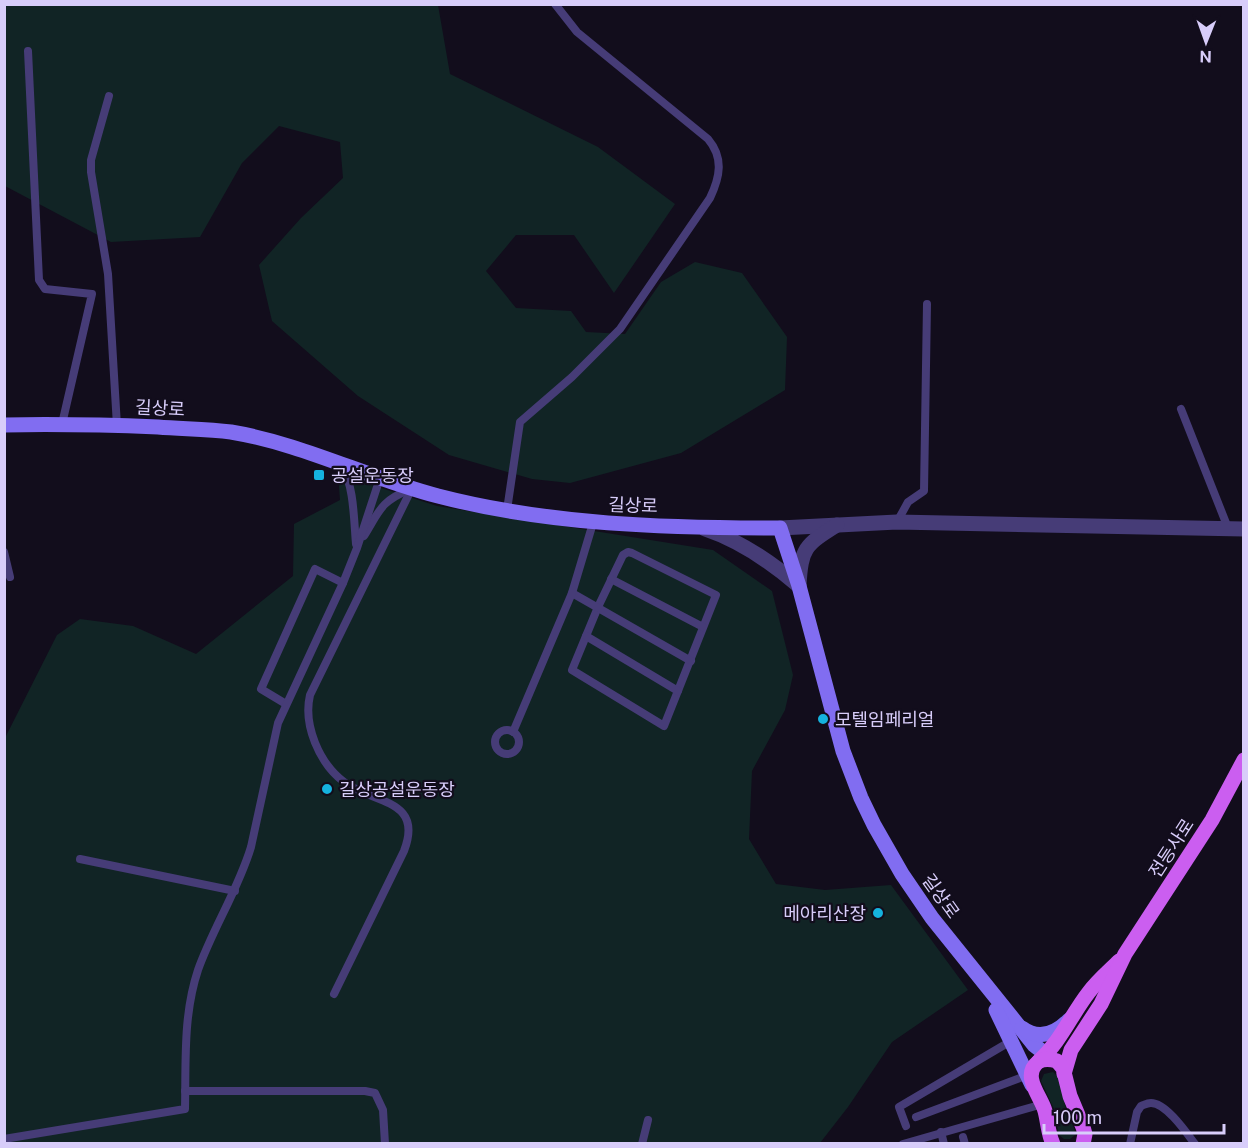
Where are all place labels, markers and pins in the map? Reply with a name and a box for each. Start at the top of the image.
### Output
place label: 공설운동장 [331,465,414,486]
marker: 공설운동장 [312,468,326,482]
place label: 모텔임페리얼 [835,709,934,730]
marker: 모텔임페리얼 [816,712,830,726]
place label: 길상공설운동장 [339,779,455,800]
marker: 길상공설운동장 [320,782,334,796]
place label: 메아리산장 [783,903,866,924]
marker: 메아리산장 [871,906,885,920]

